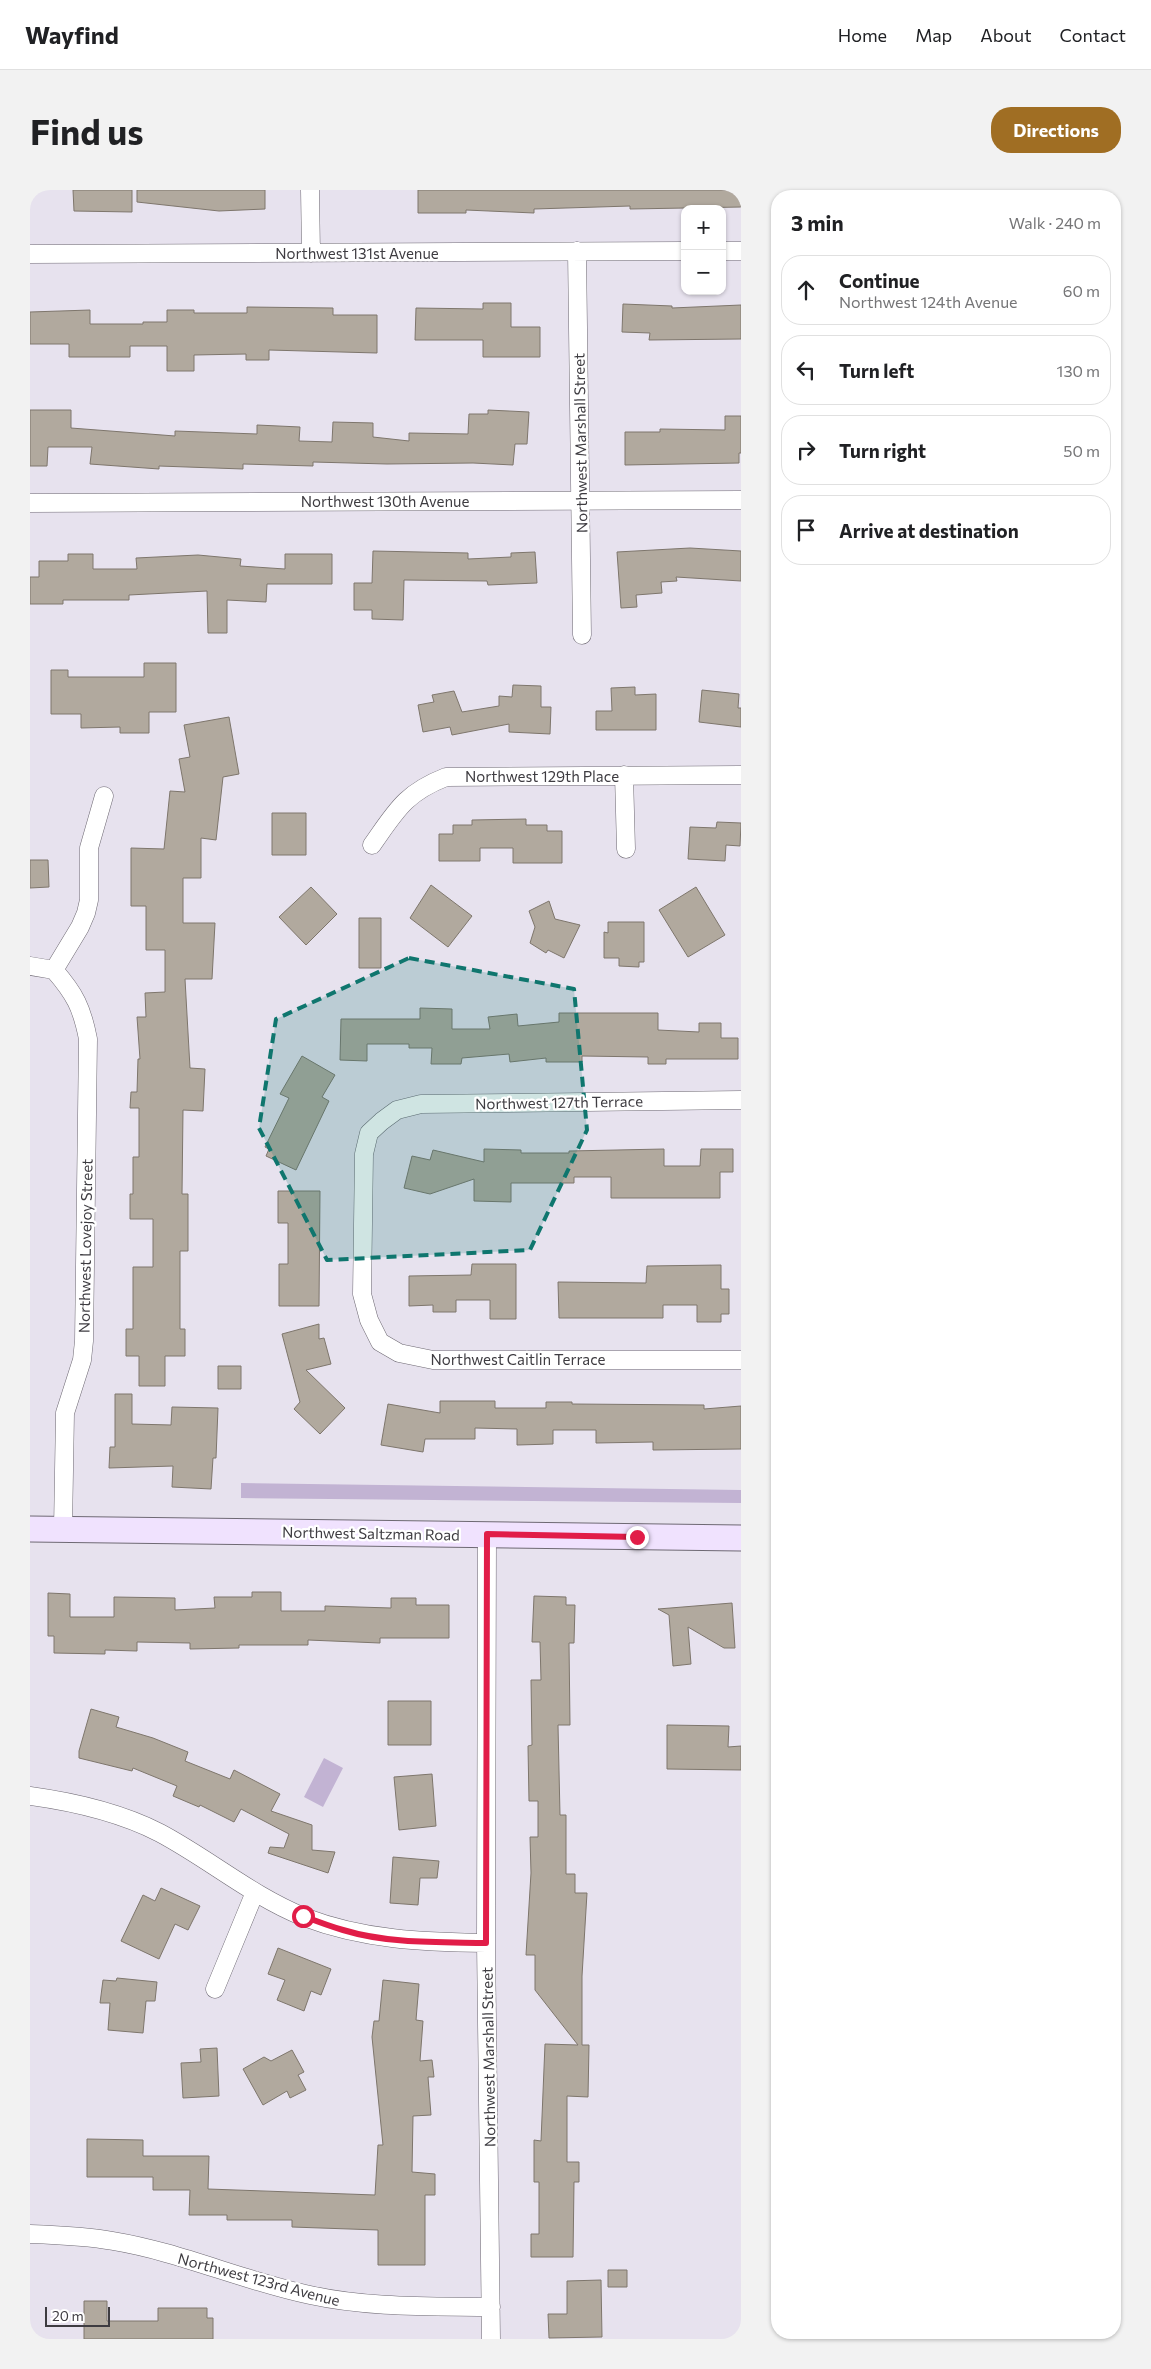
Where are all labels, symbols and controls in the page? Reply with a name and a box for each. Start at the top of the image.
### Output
text: Wayfind [25,20,119,49]
text: Home [838,24,887,46]
text: Map [915,24,952,46]
text: About [980,24,1032,46]
text: Contact [1060,24,1126,46]
button: Directions [991,107,1121,153]
text: Find us [30,109,144,152]
map controls [681,205,726,295]
button: + [681,205,726,250]
text: 3 min [791,210,844,235]
text: Walk · 240 m [1009,213,1101,232]
street label: Northwest 131st Avenue [275,244,439,262]
button: − [681,250,726,295]
text: Continue [839,269,919,292]
icon: ahead [792,276,820,304]
text: 60 m [1063,281,1100,300]
text: Northwest 124th Avenue [839,292,1018,311]
street label: Northwest Marshall Street [569,353,591,533]
icon: left [792,356,820,384]
text: Turn left [839,359,914,382]
text: 130 m [1057,361,1100,380]
icon: right [792,436,820,464]
text: Turn right [839,439,926,462]
text: 50 m [1063,441,1100,460]
street label: Northwest 130th Avenue [301,492,469,510]
icon: arrive [792,516,820,544]
text: Arrive at destination [839,519,1019,542]
street label: Northwest 129th Place [465,767,619,785]
street label: Northwest 127th Terrace [475,1092,643,1112]
street label: Northwest Lovejoy Street [74,1159,96,1333]
street label: Northwest Caitlin Terrace [431,1350,606,1368]
street label: Northwest Saltzman Road [282,1522,460,1544]
route end [626,1526,649,1549]
route start [292,1905,315,1928]
street label: Northwest Marshall Street [477,1967,499,2147]
street label: Northwest 123rd Avenue [176,2249,342,2309]
scale bar [45,2304,110,2327]
text: 20 m [52,2307,84,2324]

